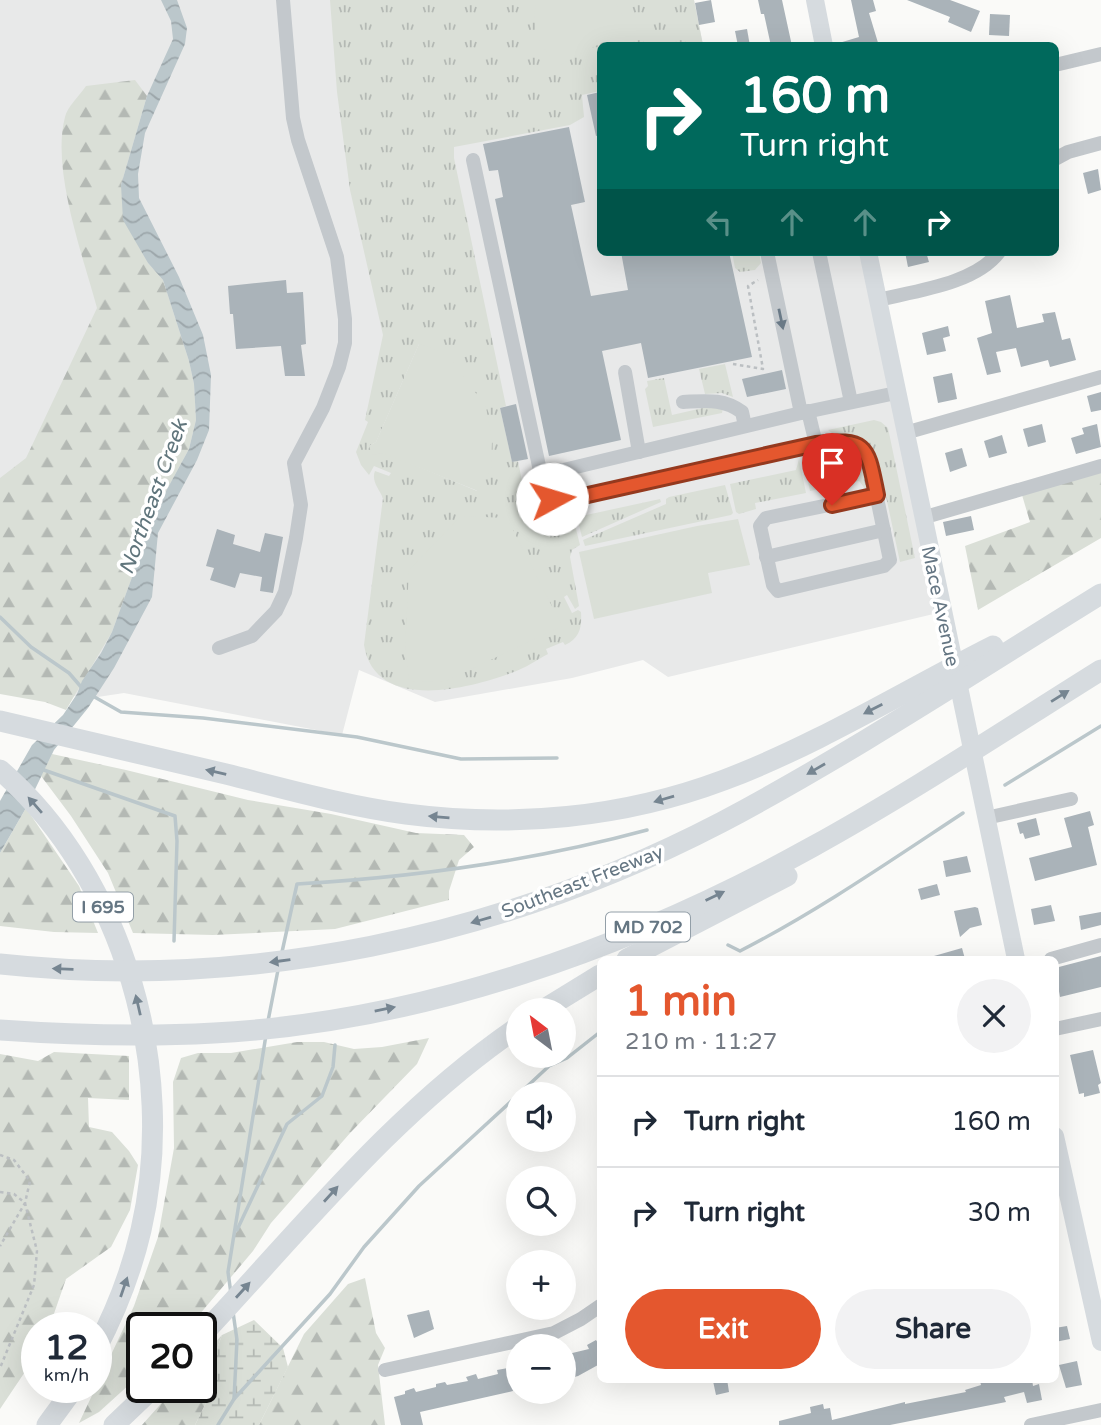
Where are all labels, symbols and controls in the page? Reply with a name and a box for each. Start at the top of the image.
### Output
text: 160 m [740,67,890,126]
icon: right [625,70,716,161]
text: Turn right [740,127,889,165]
icon: left [700,203,738,241]
icon: ahead [773,203,811,241]
icon: ahead [846,203,884,241]
icon: right [919,203,957,241]
one-way arrow [775,308,786,330]
water label: Northeast Creek [114,415,194,578]
pin [802,433,862,505]
icon: arrive [813,444,851,482]
position arrow [515,462,589,536]
street label: Mace Avenue [916,544,964,669]
one-way arrow [1050,689,1069,702]
one-way arrow [863,703,883,714]
one-way arrow [806,763,825,775]
one-way arrow [205,766,227,777]
one-way arrow [654,794,675,804]
one-way arrow [28,796,43,813]
one-way arrow [428,811,450,822]
street label: Southeast Freeway [498,841,666,923]
one-way arrow [705,891,725,902]
road number: I 695 [73,893,133,922]
road number: MD 702 [606,912,690,942]
one-way arrow [470,915,491,925]
one-way arrow [269,956,291,967]
one-way arrow [52,964,74,975]
text: 1 min [625,976,737,1027]
button: close [957,979,1031,1053]
one-way arrow [132,994,143,1016]
north arrow [506,998,576,1068]
map controls [506,998,576,1404]
one-way arrow [374,1004,396,1015]
text: 210 m · 11:27 [625,1028,777,1056]
button: sound [506,1082,576,1152]
icon: right [625,1103,663,1141]
text: Turn right [684,1106,805,1137]
text: 160 m [951,1106,1031,1137]
button: search [506,1166,576,1236]
one-way arrow [323,1185,339,1203]
icon: right [625,1194,663,1232]
text: Turn right [684,1197,805,1228]
text: 30 m [968,1197,1031,1228]
button: + [506,1250,576,1320]
one-way arrow [119,1277,130,1298]
one-way arrow [235,1282,251,1299]
button: Exit [625,1289,821,1369]
button: Share [835,1289,1031,1369]
speed limit sign: 20 [126,1312,217,1403]
text: 12 [45,1327,88,1369]
button: − [506,1334,576,1404]
text: km/h [44,1364,89,1386]

